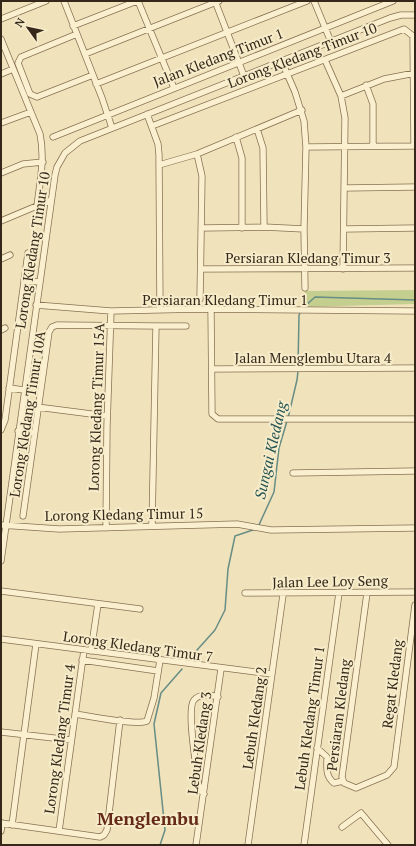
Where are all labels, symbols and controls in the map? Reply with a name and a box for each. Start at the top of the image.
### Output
north arrow [8,8,48,48]
text: N [11,15,28,30]
street label: Lorong Kledang Timur 10 [225,18,379,92]
street label: Jalan Kledang Timur 1 [150,23,286,91]
street label: Lorong Kledang Timur 10 [10,170,54,330]
street label: Persiaran Kledang Timur 3 [225,248,391,267]
street label: Persiaran Kledang Timur 1 [142,290,308,309]
street label: Lorong Kledang Timur 15A [84,322,108,491]
street label: Lorong Kledang Timur 10A [4,329,50,499]
street label: Jalan Menglembu Utara 4 [234,348,392,367]
water label: Sungai Kledang [249,398,291,501]
street label: Lorong Kledang Timur 15 [45,503,203,525]
street label: Jalan Lee Loy Seng [272,570,389,592]
street label: Lorong Kledang Timur 7 [62,626,214,666]
street label: Regat Kledang [377,638,407,730]
street label: Lebuh Kledang Timur 1 [289,645,329,791]
street label: Persiaran Kledang [322,657,354,772]
street label: Lorong Kledang Timur 4 [39,662,79,815]
street label: Lebuh Kledang 2 [237,665,271,771]
street label: Lebuh Kledang 3 [182,690,216,796]
district label: Menglembu [97,806,199,830]

